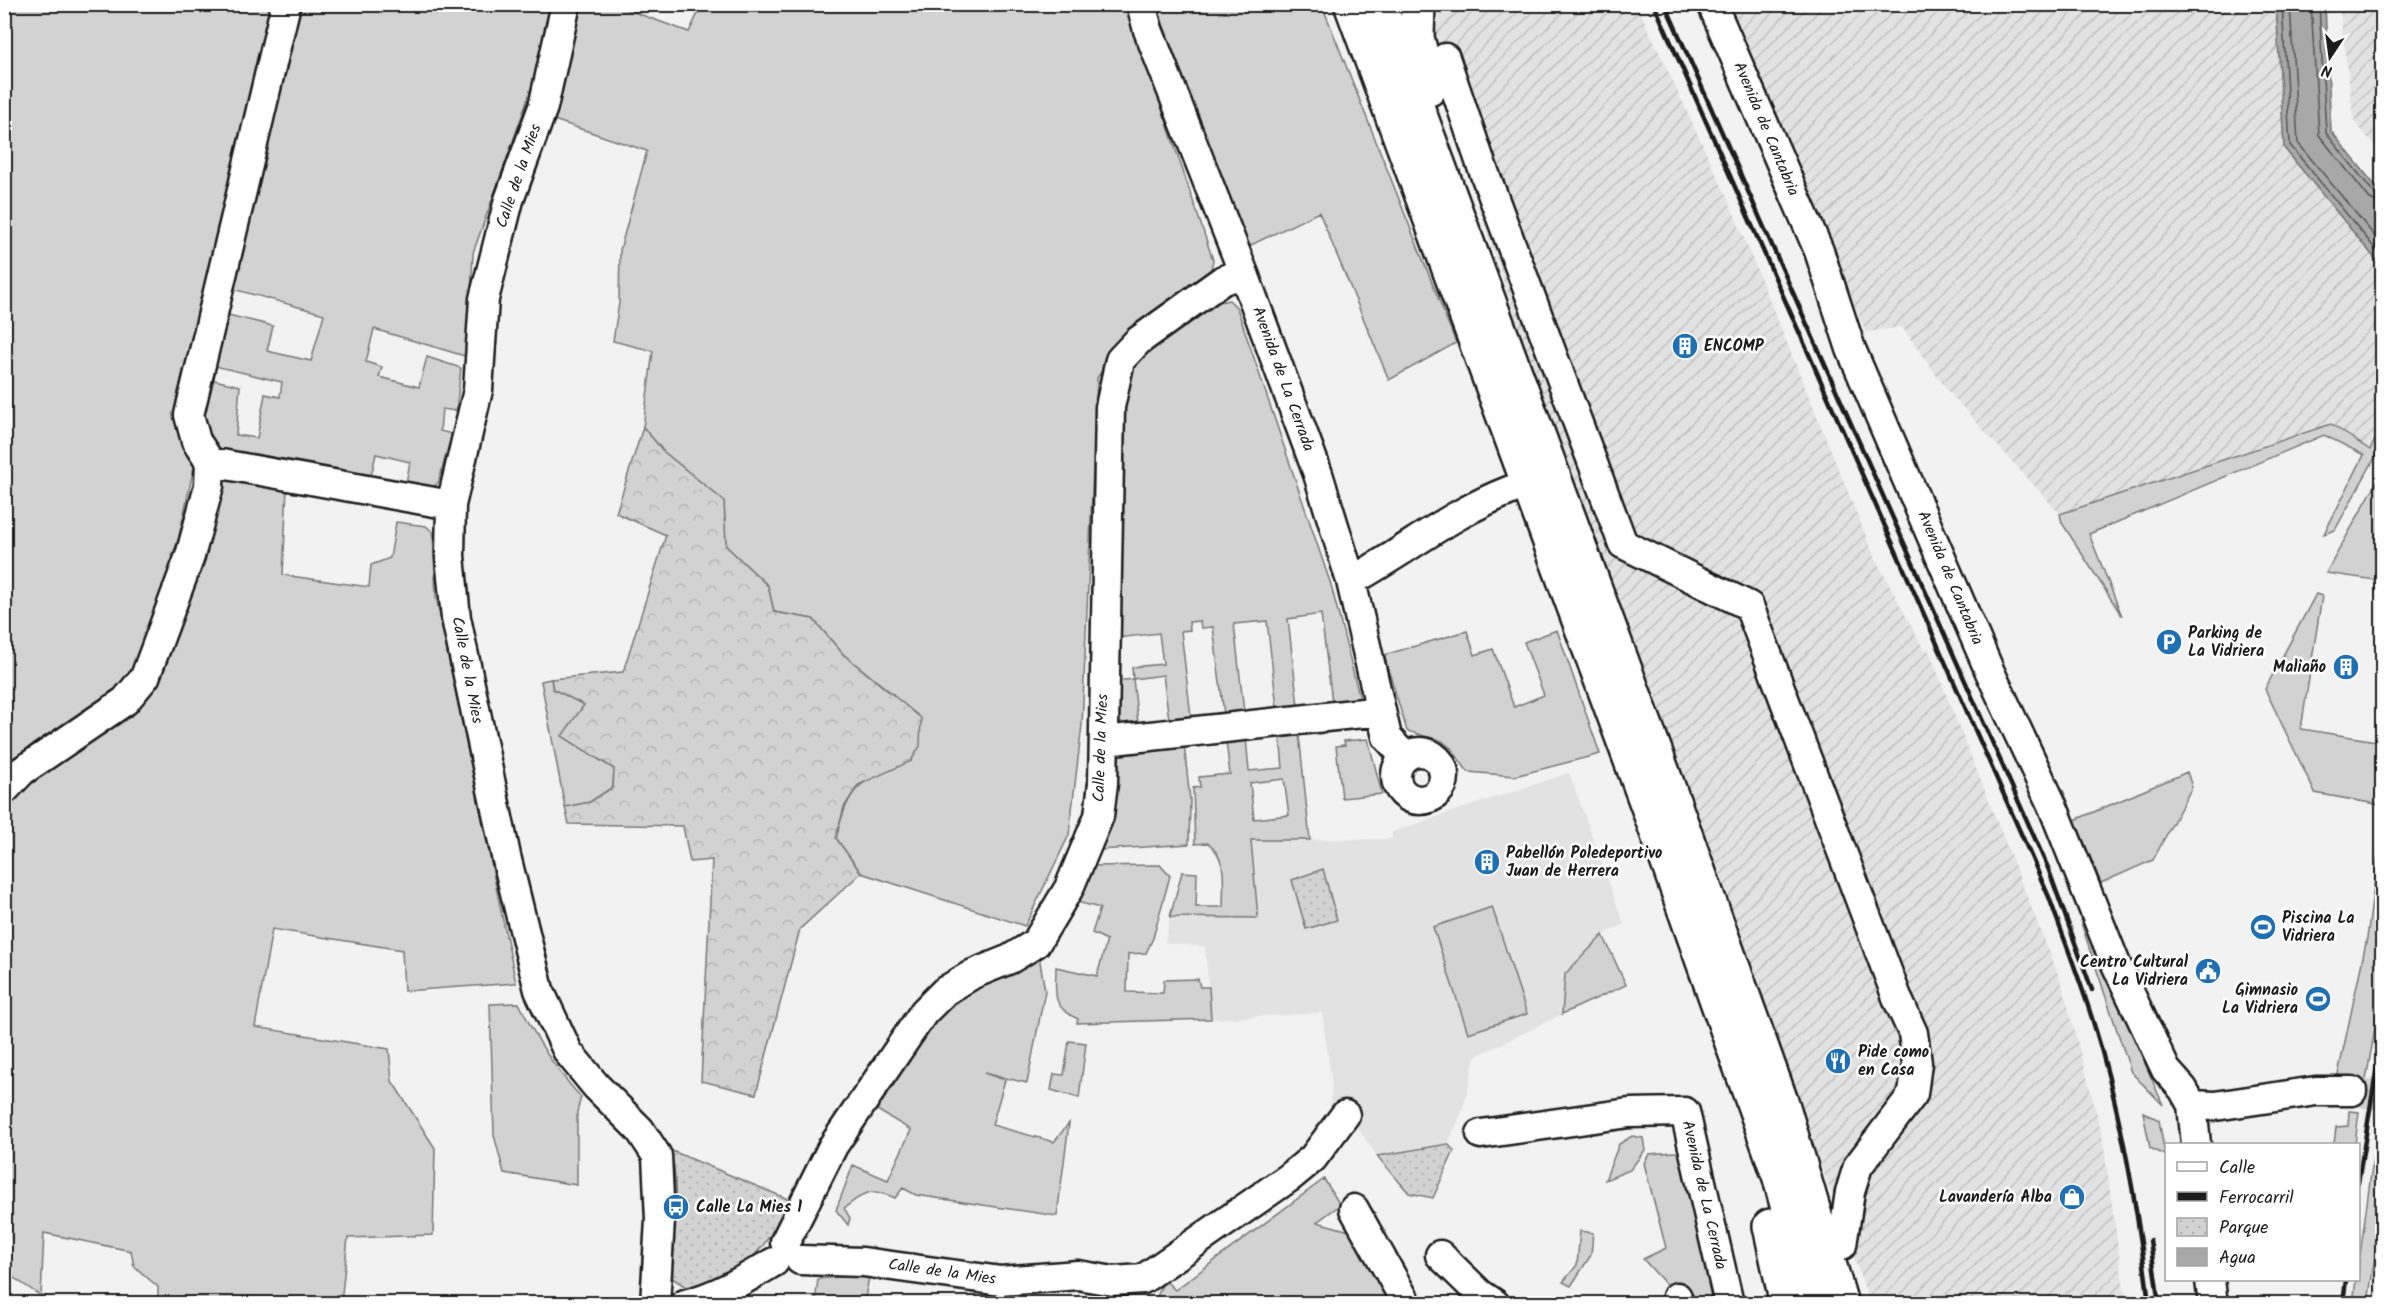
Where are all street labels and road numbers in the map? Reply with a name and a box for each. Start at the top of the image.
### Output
street label: Avenida de Cantabria [1726,58,1806,200]
street label: Calle de la Mies [490,120,549,231]
street label: Avenida de La Cerrada [1245,303,1321,455]
street label: Avenida de Cantabria [1910,507,1990,649]
street label: Calle de la Mies [444,614,490,726]
street label: Calle de la Mies [1087,693,1115,803]
street label: Avenida de La Cerrada [1675,1118,1733,1272]
street label: Calle de la Mies [887,1252,998,1292]

